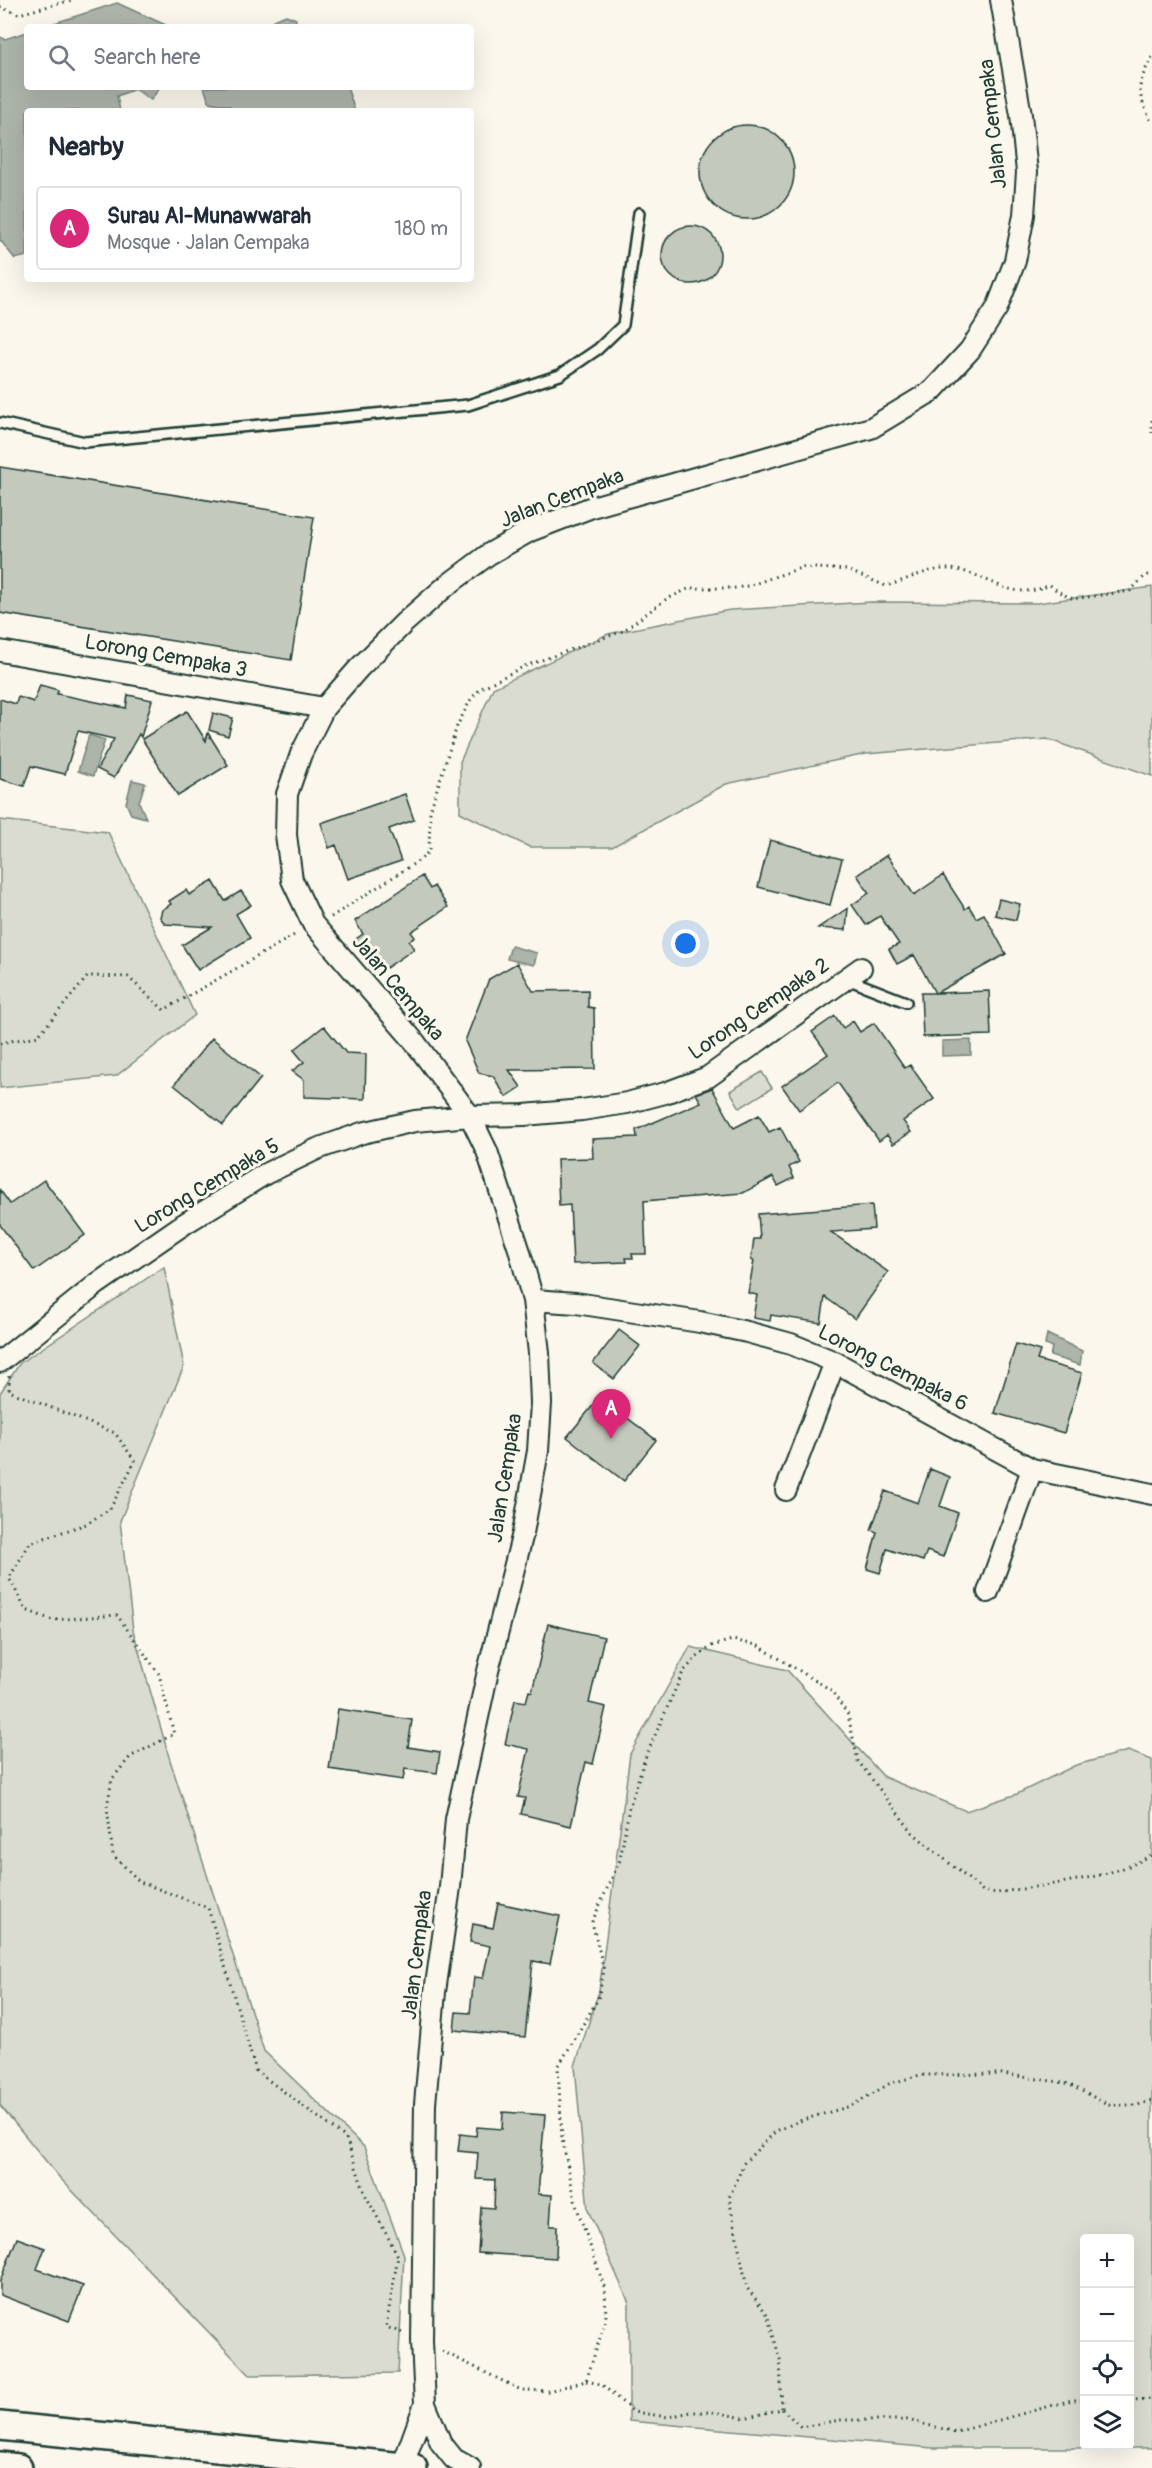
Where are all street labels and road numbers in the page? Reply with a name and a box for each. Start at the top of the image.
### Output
street label: Jalan Cempaka [973,58,1013,190]
street label: Jalan Cempaka [496,462,628,534]
street label: Lorong Cempaka 3 [83,628,249,684]
street label: Jalan Cempaka [346,929,450,1047]
street label: Lorong Cempaka 2 [683,952,835,1066]
street label: Lorong Cempaka 5 [130,1132,284,1240]
street label: Lorong Cempaka 6 [813,1319,973,1417]
street label: Jalan Cempaka [481,1412,529,1544]
street label: Jalan Cempaka [396,1889,438,2021]

